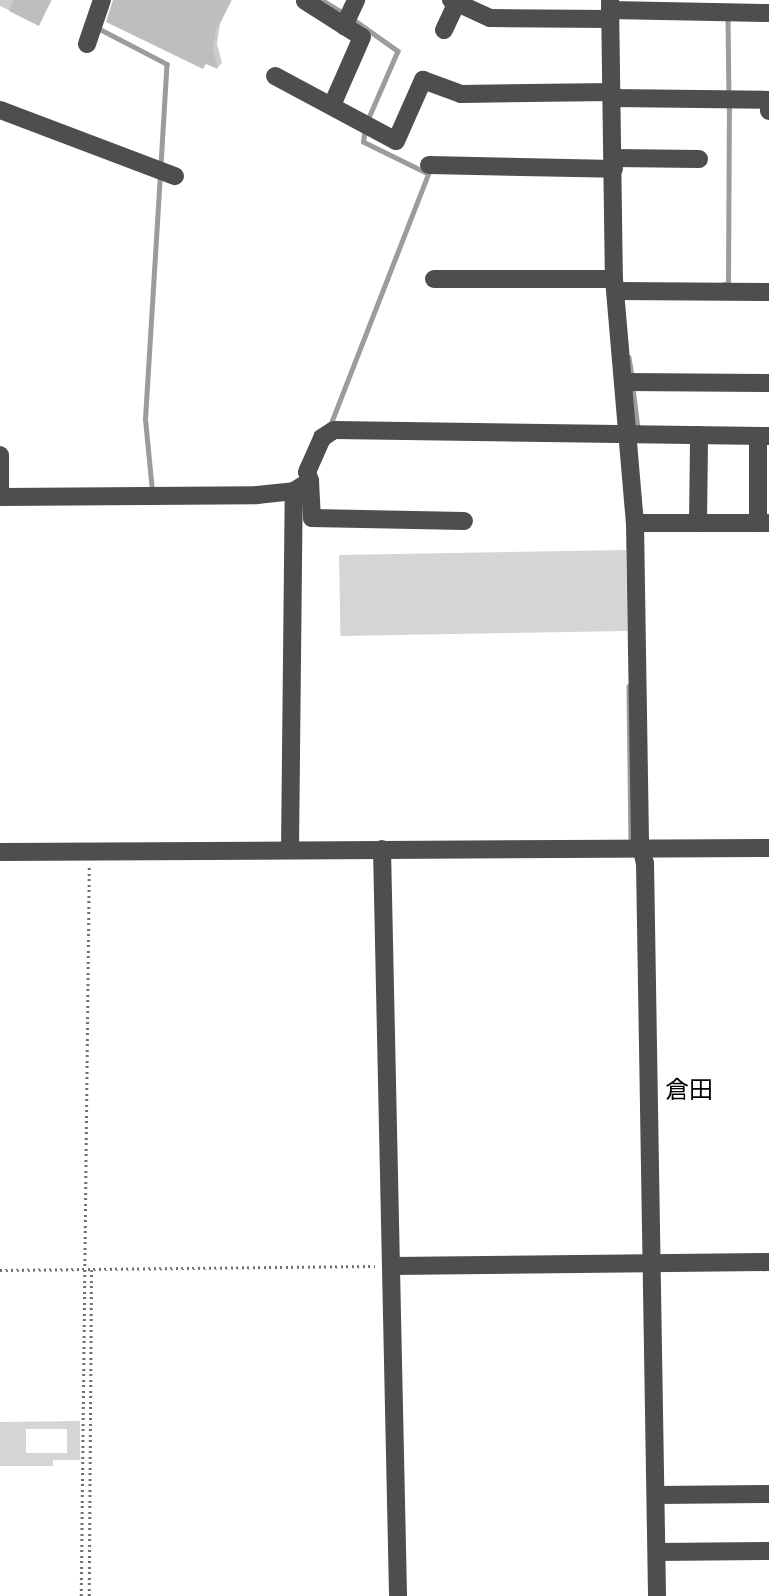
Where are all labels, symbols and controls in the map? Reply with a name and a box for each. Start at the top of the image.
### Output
district label: 倉田 [665,1075,713,1103]

